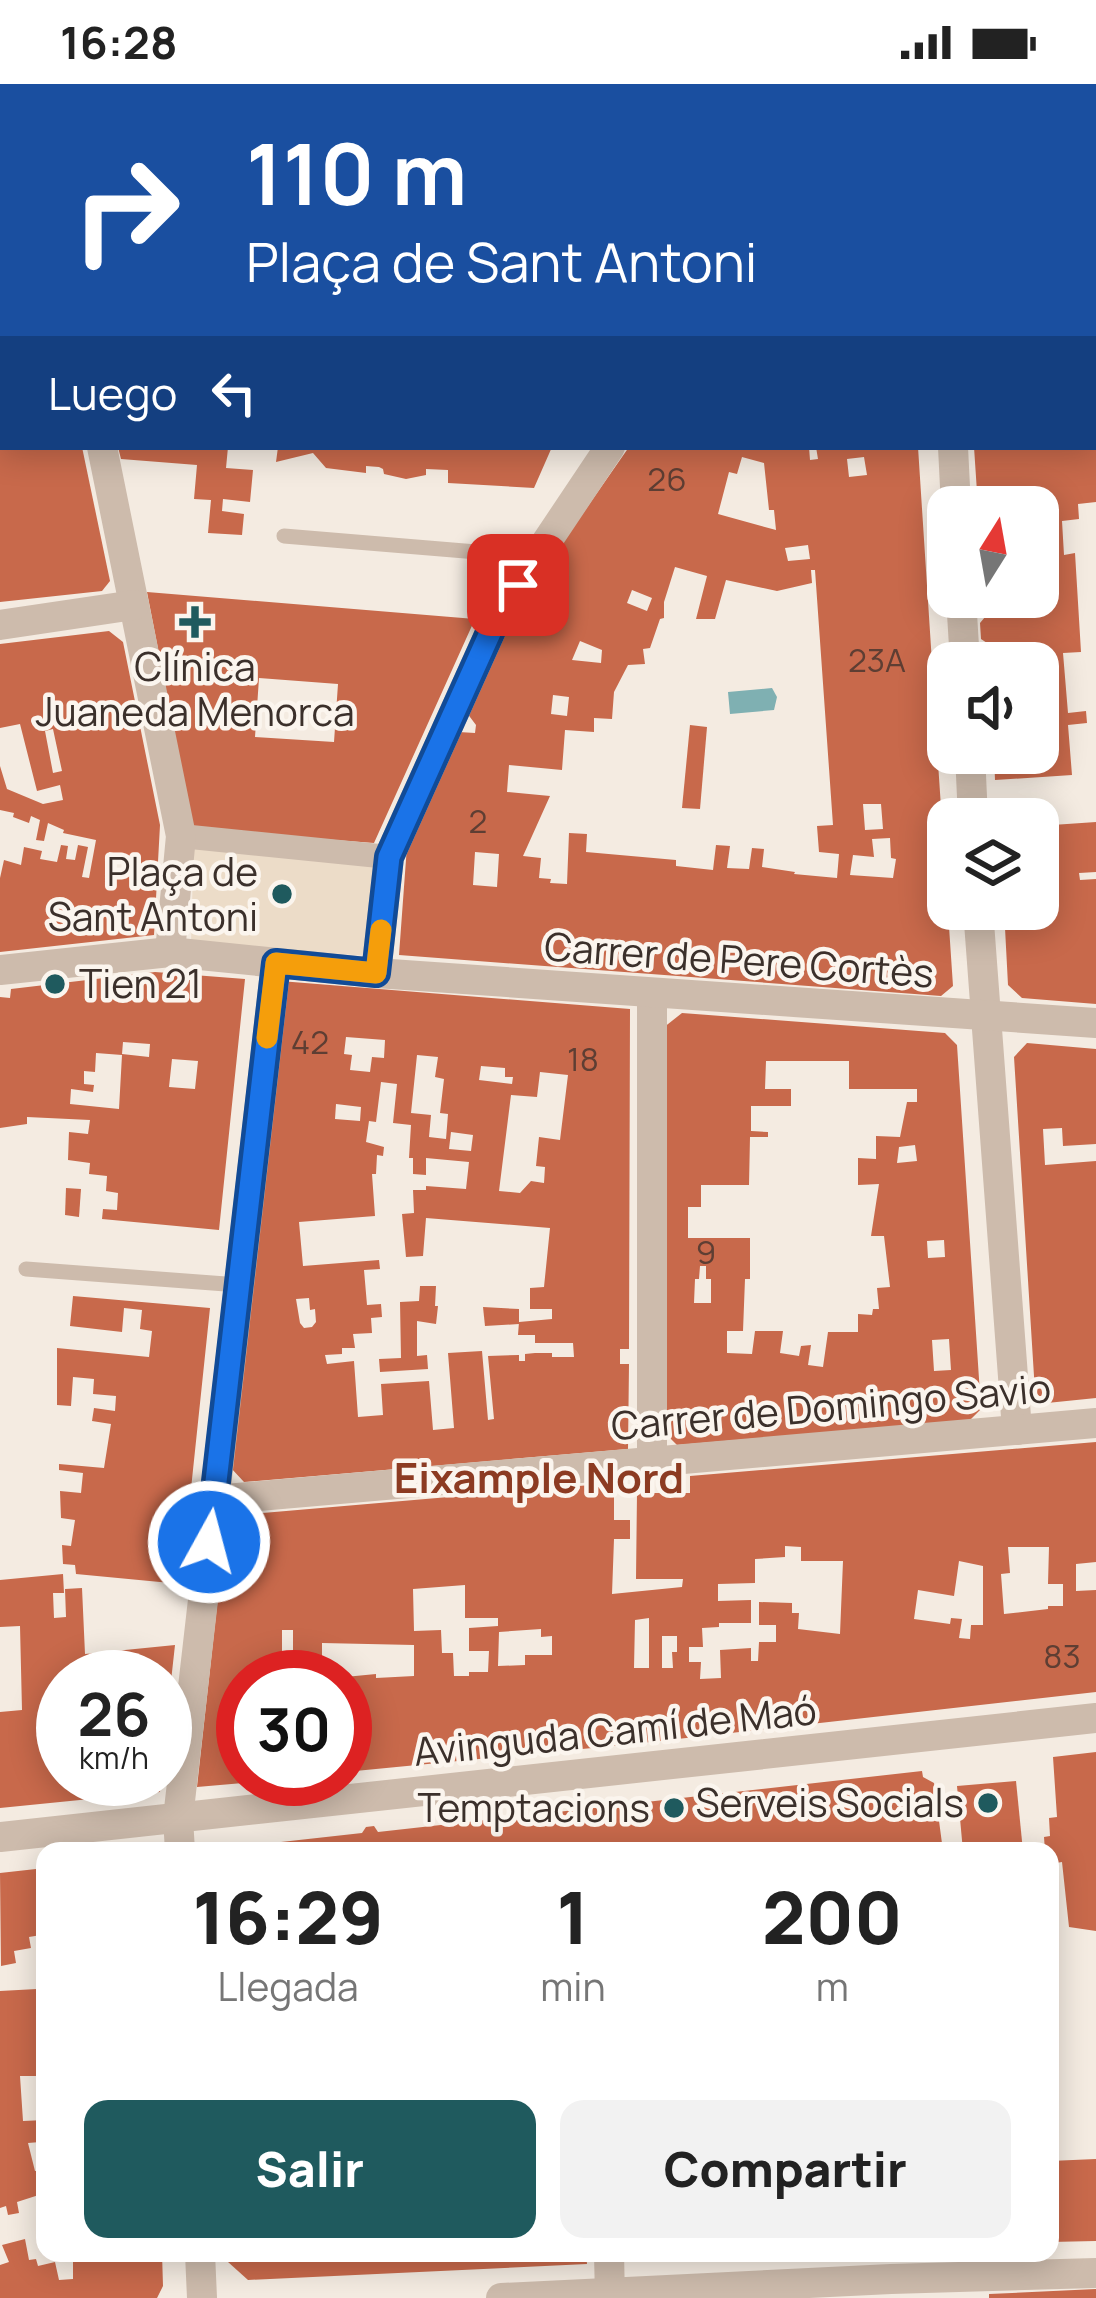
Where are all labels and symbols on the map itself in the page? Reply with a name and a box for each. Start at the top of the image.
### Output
house number: 26 [647,456,687,501]
north arrow [927,486,1059,618]
pin [467,534,569,636]
marker: Clínica Juaneda Menorca [179,606,211,638]
house number: 23A [848,637,906,682]
place label: Clínica Juaneda Menorca [35,639,355,738]
house number: 2 [469,798,487,843]
place label: Plaça de Sant Antoni [48,844,258,943]
marker: Plaça de Sant Antoni [269,881,295,907]
street label: Carrer de Pere Cortès [543,918,936,1000]
place label: Tien 21 [79,956,202,1010]
marker: Tien 21 [42,971,68,997]
house number: 42 [291,1019,329,1064]
house number: 18 [567,1036,599,1081]
house number: 9 [696,1229,716,1274]
street label: Carrer de Domingo Savio [609,1360,1053,1452]
district label: Eixample Nord [394,1448,684,1506]
position arrow [146,1479,272,1605]
house number: 83 [1043,1633,1081,1678]
speed limit sign: 30 [216,1650,372,1806]
street label: Avinguda Camí de Maó [411,1682,819,1778]
place label: Serveis Socials [695,1775,964,1829]
place label: Temptacions [417,1780,650,1834]
marker: Serveis Socials [975,1790,1001,1816]
marker: Temptacions [661,1795,687,1821]

